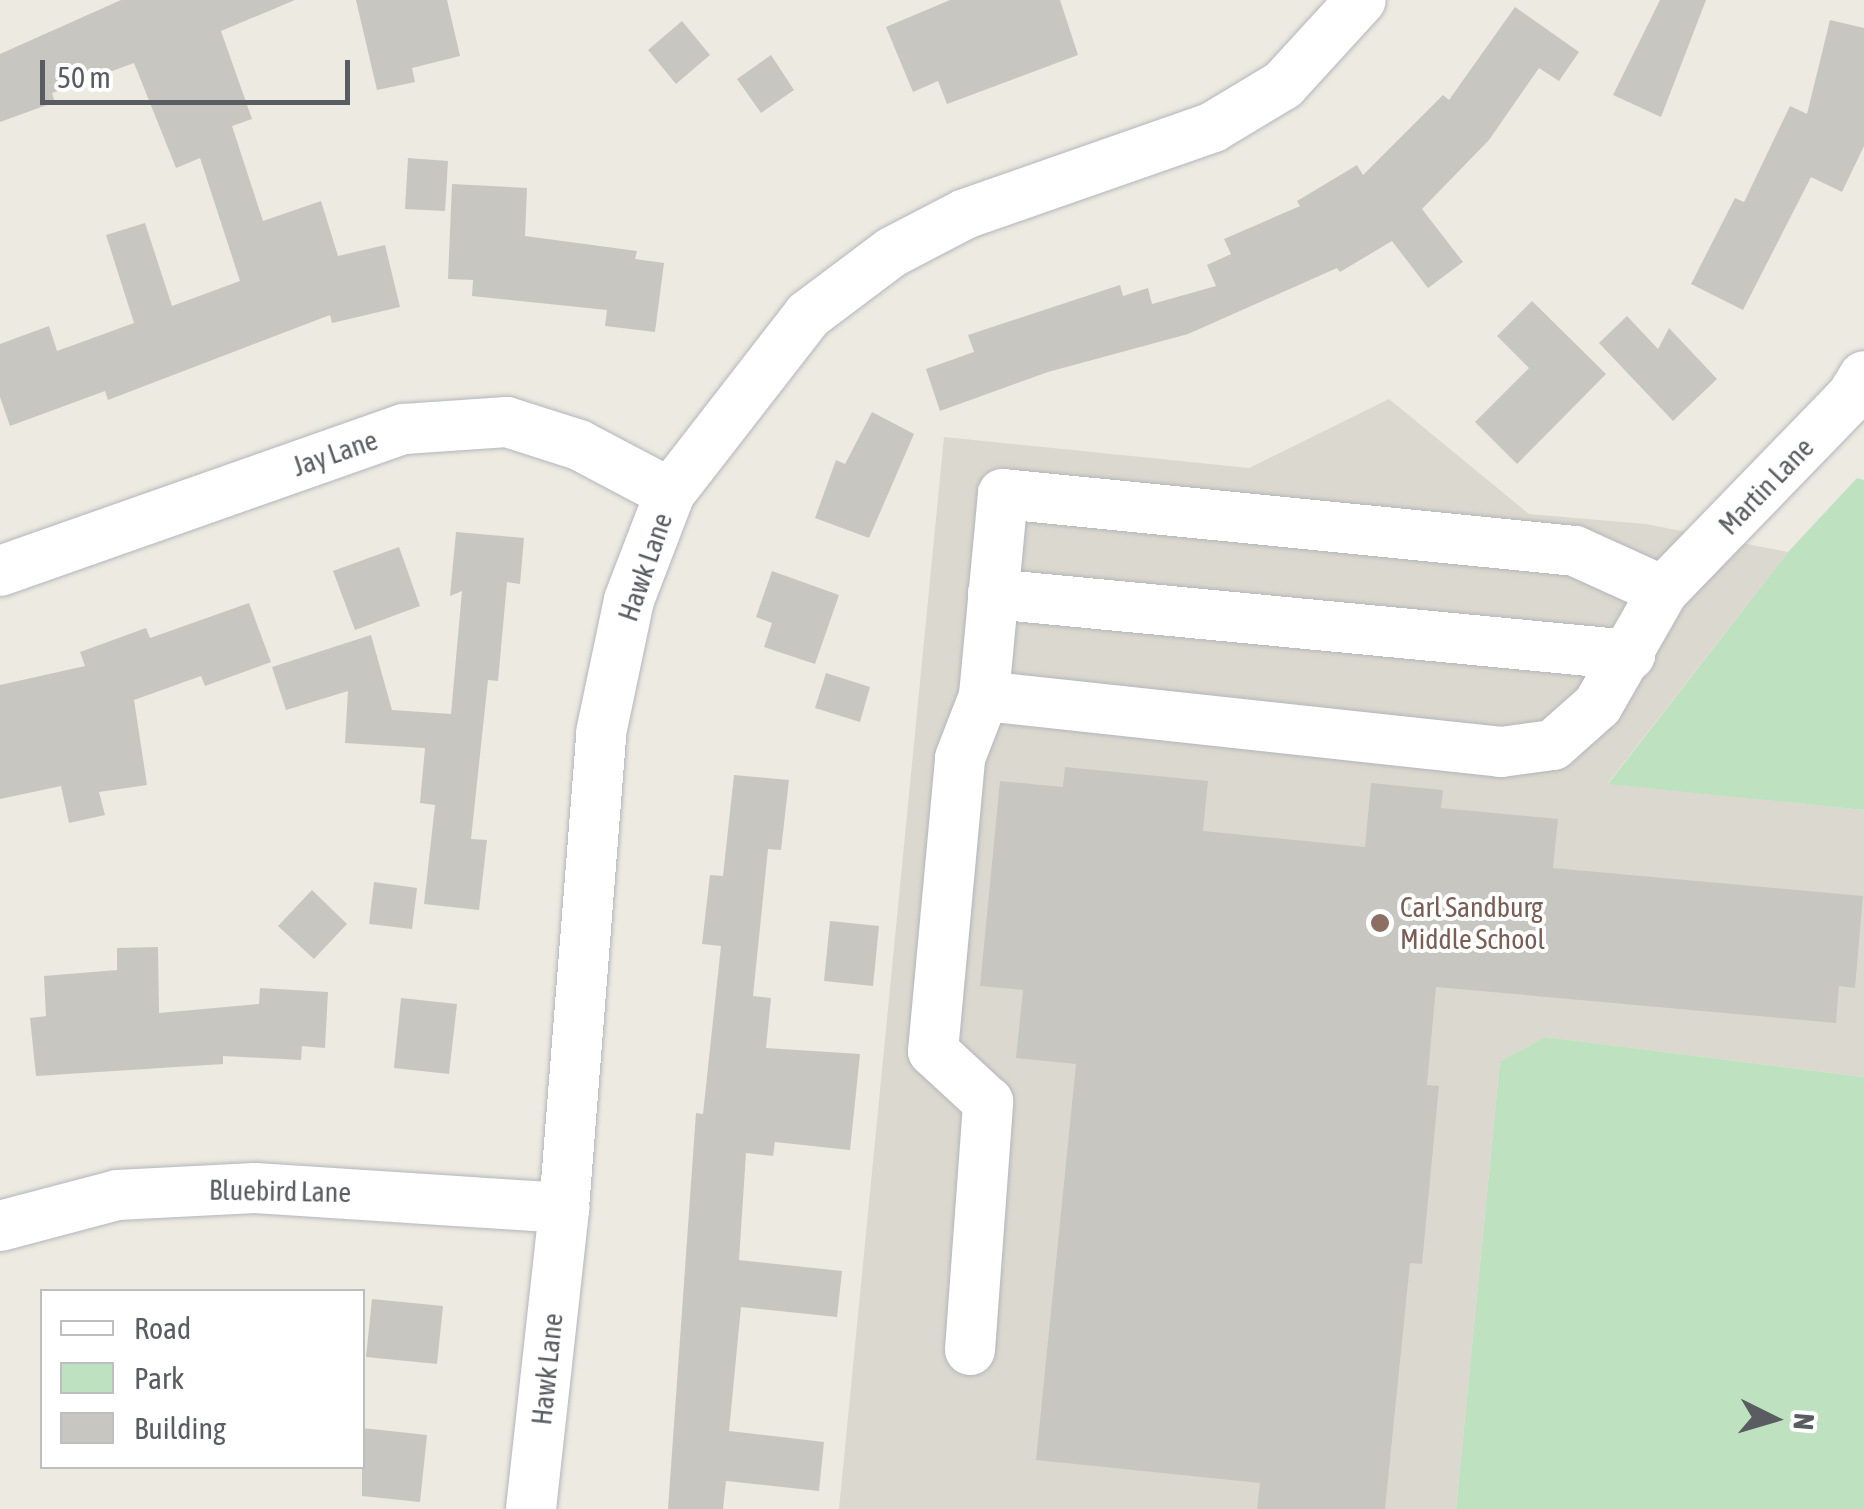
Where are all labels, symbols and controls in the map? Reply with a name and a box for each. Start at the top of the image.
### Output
scale bar [45,40,355,102]
text: 50 m [57,60,111,94]
street label: Jay Lane [288,423,382,483]
street label: Martin Lane [1712,431,1820,541]
street label: Hawk Lane [611,508,679,626]
place label: Carl Sandburg Middle School [1400,890,1545,956]
marker: Carl Sandburg Middle School [1369,912,1391,934]
street label: Bluebird Lane [209,1173,351,1209]
legend [40,1289,365,1469]
text: Road [134,1311,191,1345]
street label: Hawk Lane [524,1311,570,1427]
text: Park [134,1361,184,1395]
north arrow [1724,1369,1824,1469]
text: Building [134,1411,226,1445]
text: N [1787,1412,1821,1431]

